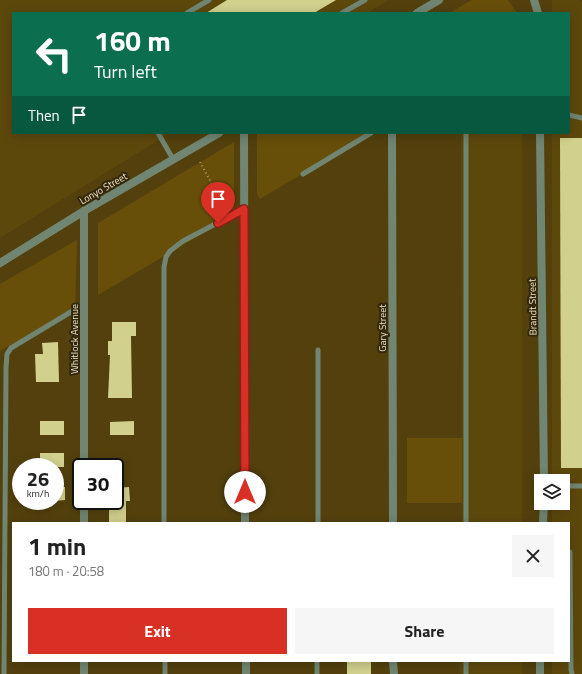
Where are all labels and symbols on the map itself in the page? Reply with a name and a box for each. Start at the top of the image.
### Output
street label: Lonyo Street [76,168,131,208]
pin [201,182,235,223]
street label: Brandt Street [524,278,540,336]
street label: Whitlock Avenue [67,304,82,374]
street label: Gary Street [375,304,390,352]
speed limit sign: 30 [72,458,124,510]
position arrow [224,471,266,513]

